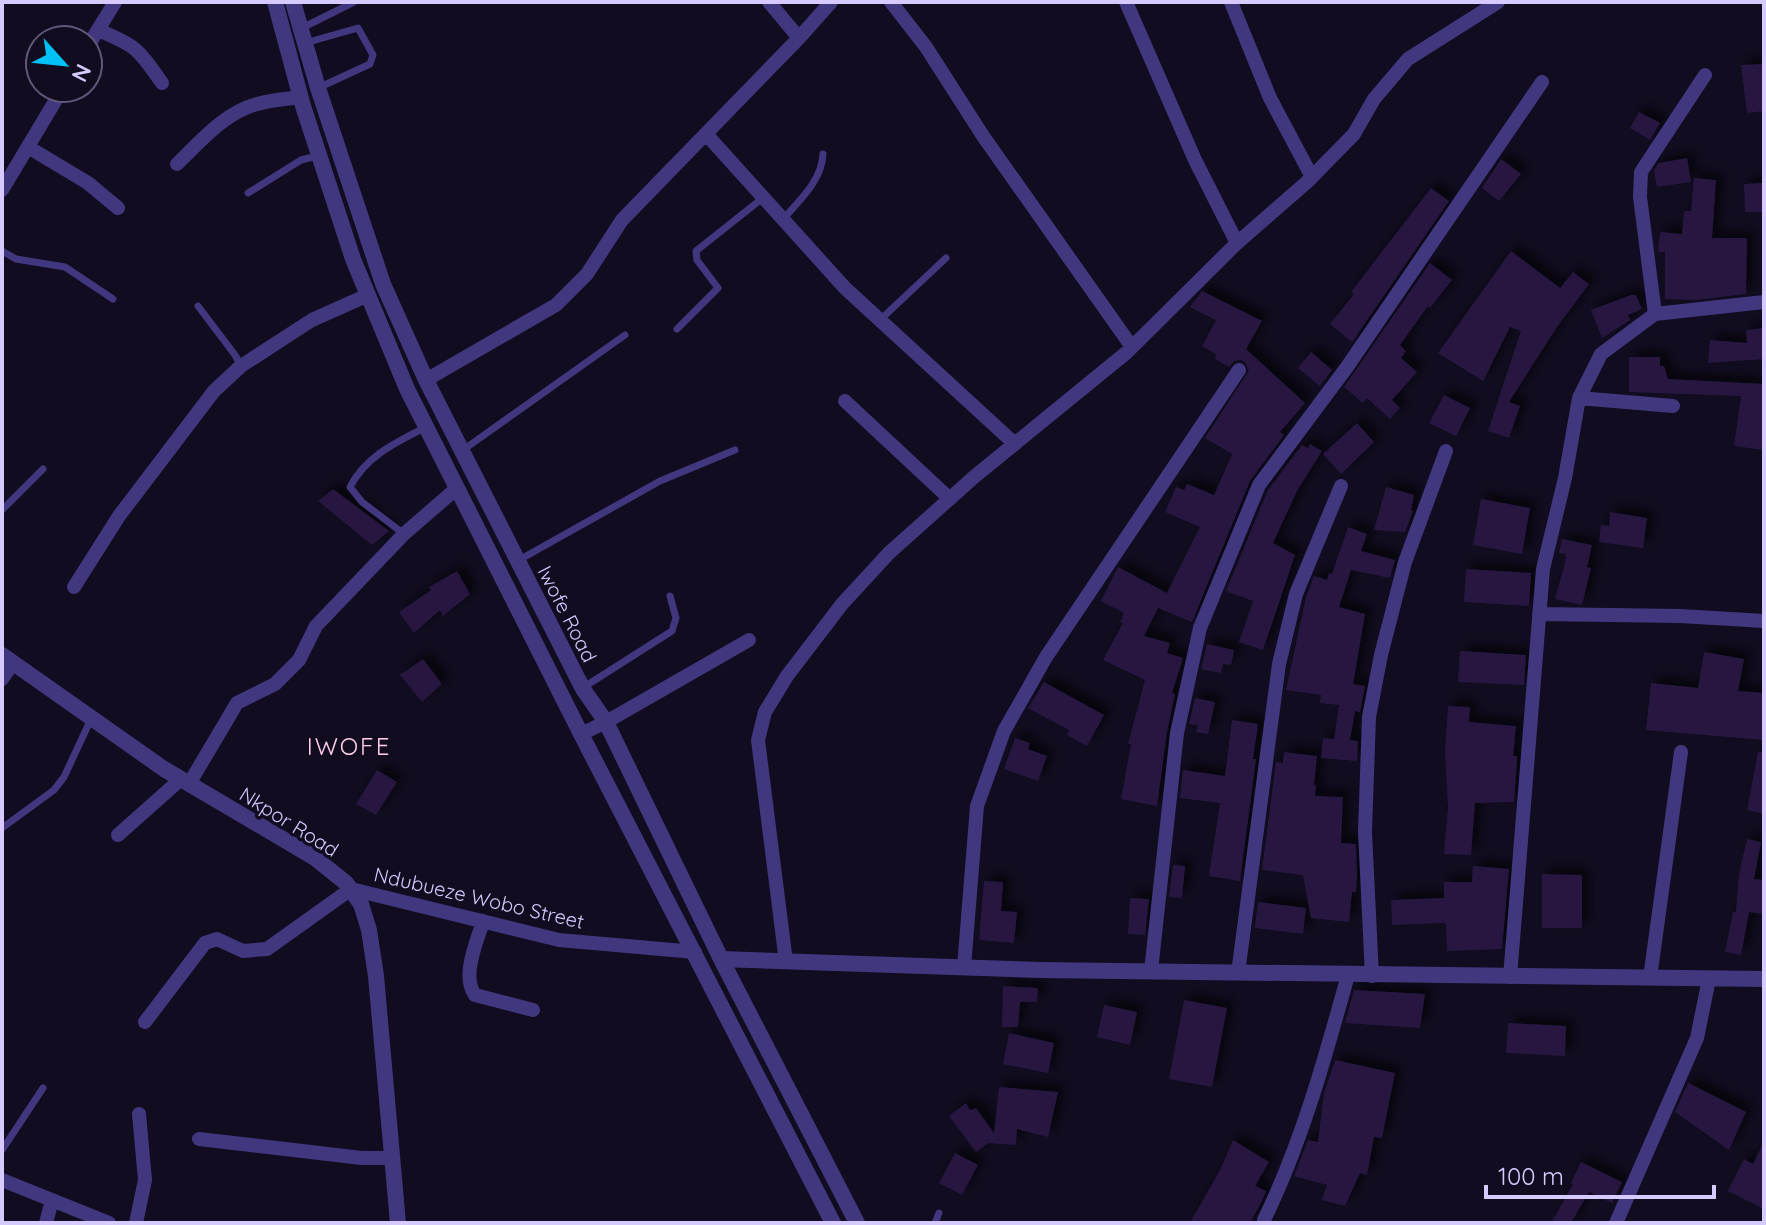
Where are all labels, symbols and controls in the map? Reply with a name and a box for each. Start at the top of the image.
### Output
north arrow [24,24,104,104]
text: N [66,60,98,87]
street label: Iwofe Road [532,561,602,666]
district label: IWOFE [307,731,391,761]
street label: Nkpor Road [235,781,343,862]
street label: Ndubueze Wobo Street [372,861,587,934]
scale bar [1486,1149,1714,1199]
text: 100 m [1498,1161,1564,1191]

